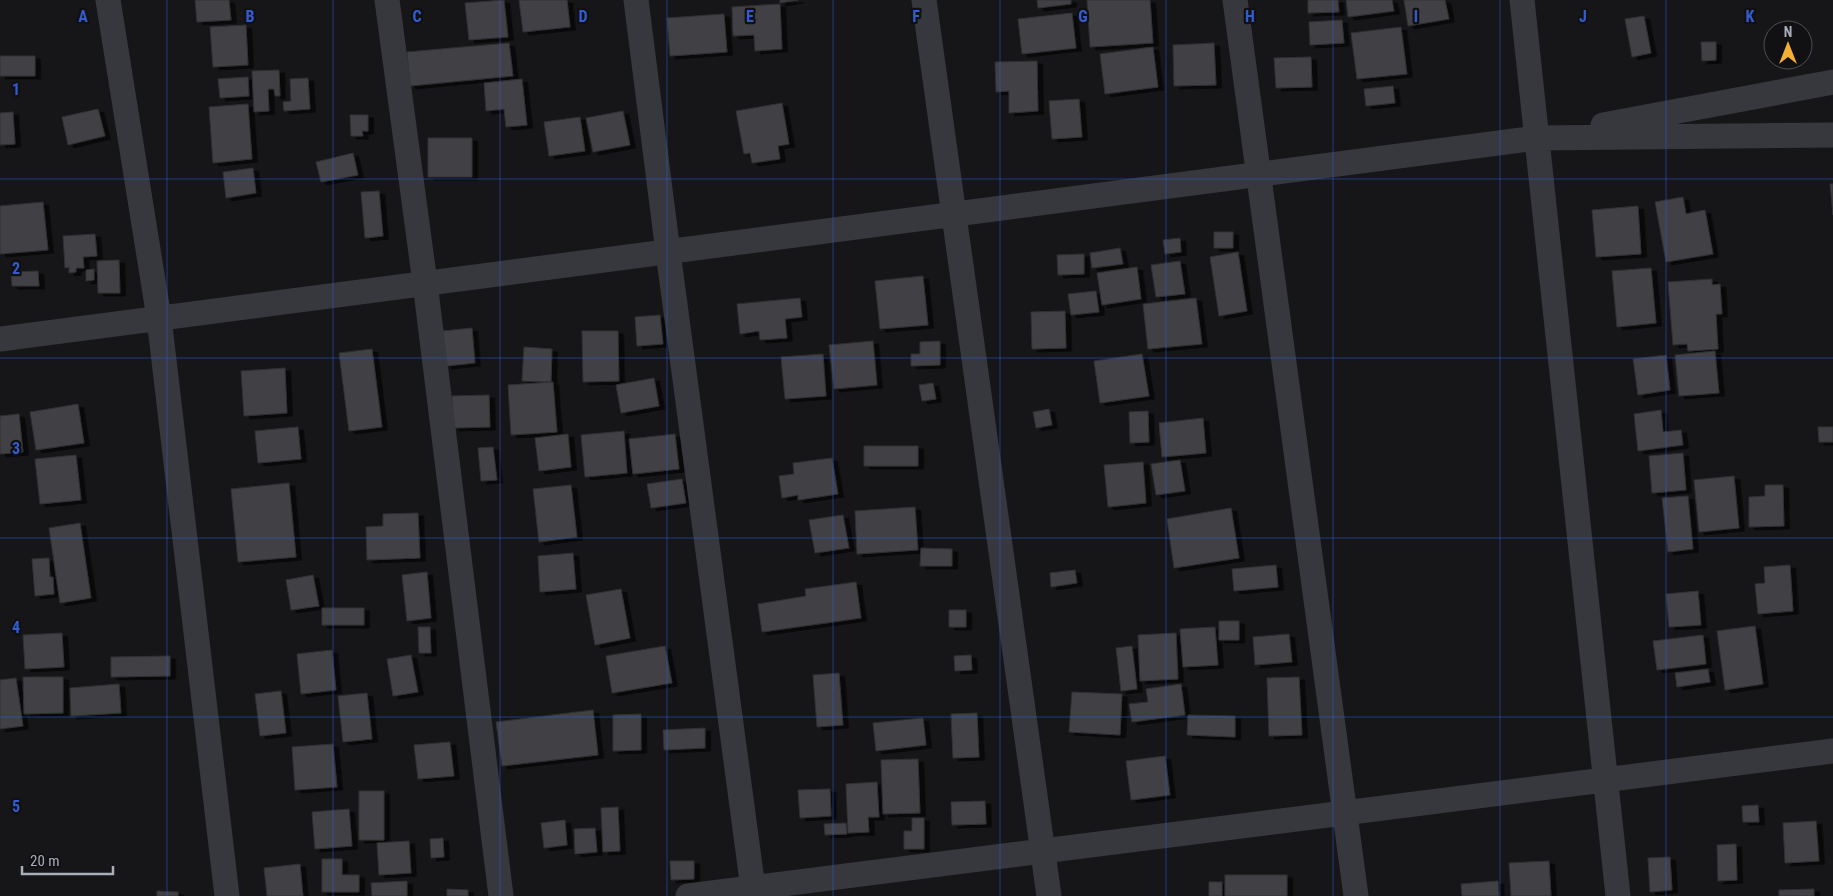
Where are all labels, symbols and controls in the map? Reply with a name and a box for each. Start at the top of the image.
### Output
text: A [78,7,88,26]
text: B [246,7,255,26]
text: C [412,7,422,26]
text: D [578,7,588,26]
text: E [746,7,754,26]
text: F [912,7,920,26]
text: G [1078,7,1088,26]
text: H [1245,7,1255,26]
text: I [1414,7,1418,26]
text: J [1579,7,1587,26]
text: K [1746,7,1755,26]
north arrow [1763,20,1813,70]
text: N [1784,24,1792,40]
text: 1 [12,80,20,99]
text: 2 [12,259,20,278]
text: 3 [12,439,20,458]
text: 4 [12,618,20,637]
text: 5 [12,797,20,816]
scale bar [22,844,114,876]
text: 20 m [30,852,60,870]

